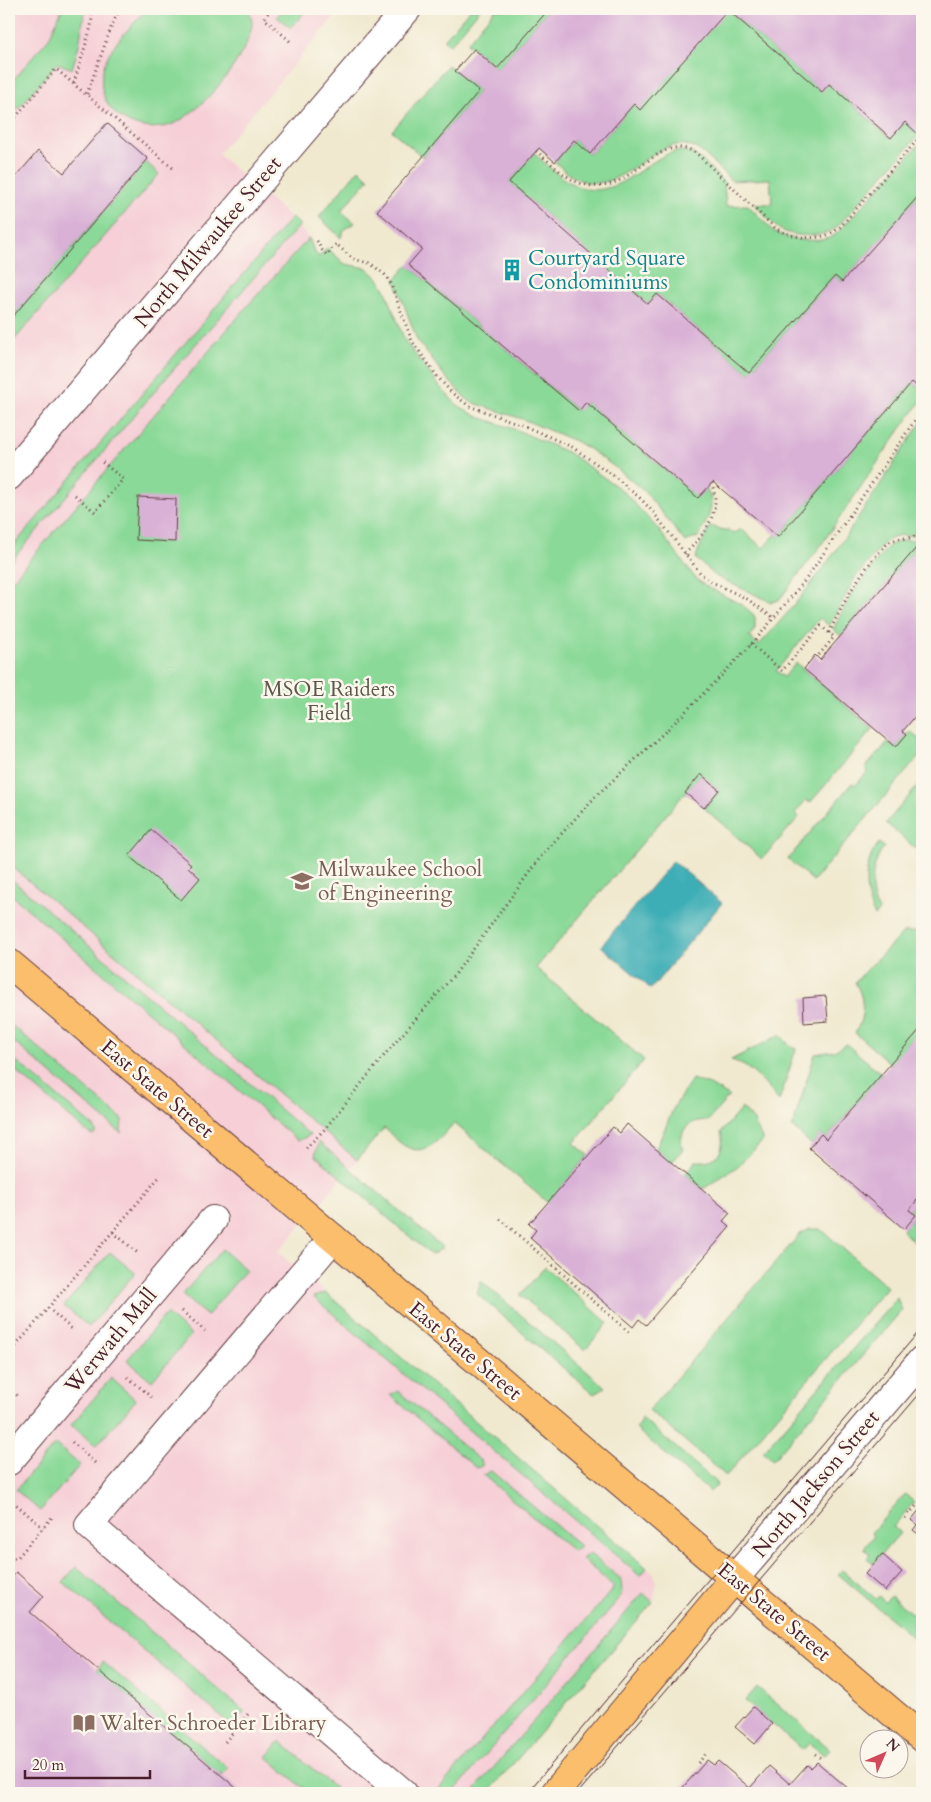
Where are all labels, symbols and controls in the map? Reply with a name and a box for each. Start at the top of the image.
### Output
street label: North Milwaukee Street [128,150,289,334]
place label: Courtyard Square Condominiums [528,244,685,297]
building icon: Courtyard Square Condominiums [499,257,525,283]
park label: MSOE Raiders Field [263,675,395,728]
place label: Milwaukee School of Engineering [318,855,482,908]
school or university icon: Milwaukee School of Engineering [289,868,315,894]
street label: East State Street [94,1033,220,1145]
street label: Werwath Mall [58,1282,164,1401]
street label: East State Street [402,1295,528,1407]
street label: North Jackson Street [746,1404,887,1564]
street label: East State Street [711,1556,837,1668]
place label: Walter Schroeder Library [99,1709,327,1738]
library icon: Walter Schroeder Library [71,1710,97,1736]
north arrow [858,1730,908,1780]
text: N [882,1734,904,1756]
scale bar [25,1747,150,1779]
text: 20 m [32,1755,64,1775]

